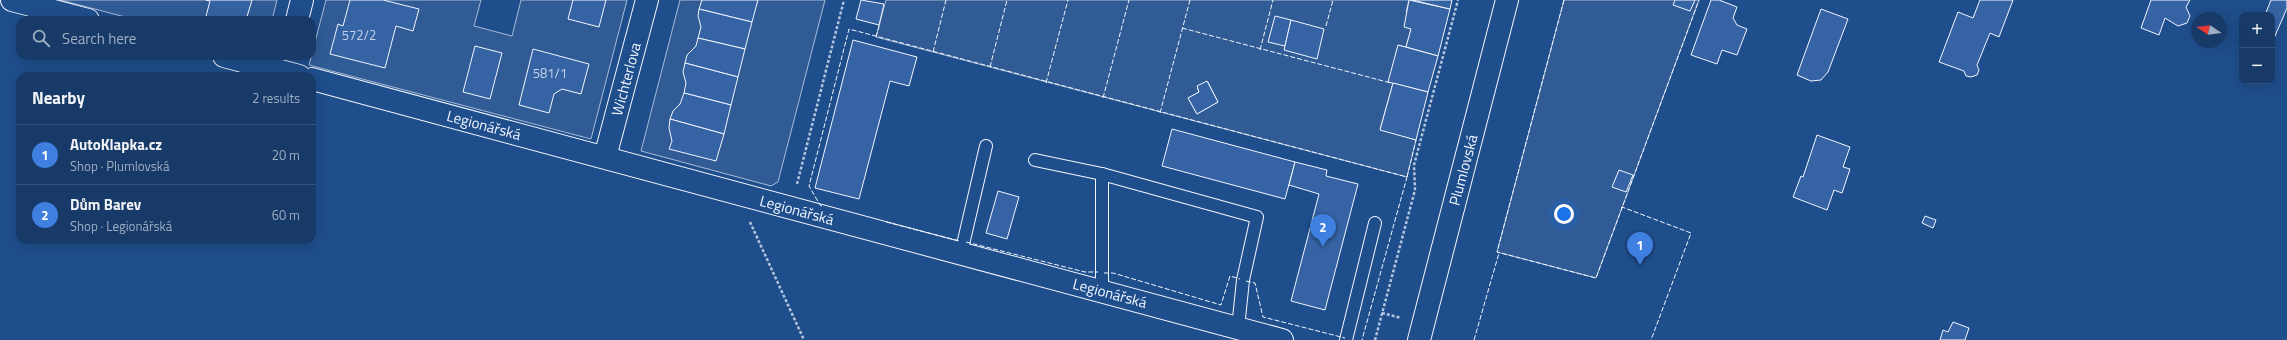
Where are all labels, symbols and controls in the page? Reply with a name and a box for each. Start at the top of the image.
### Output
north arrow [2191,12,2227,48]
map controls [2239,12,2275,84]
button: + [2239,12,2275,48]
search box [16,16,316,60]
house number: 572/2 [342,25,376,45]
icon: search [30,27,52,49]
text: Search here [62,27,136,50]
street label: Wichterlova [605,39,647,118]
button: − [2239,48,2275,84]
house number: 581/1 [533,63,567,83]
text: Nearby [32,85,85,111]
text: 2 results [252,88,300,108]
street label: Legionářská [444,104,524,146]
street label: Plumlovská [1442,131,1484,208]
text: AutoKlapka.cz [70,133,162,156]
text: 1 [41,145,49,165]
text: 20 m [272,145,300,165]
text: Shop · Plumlovská [70,156,169,176]
street label: Legionářská [757,189,837,231]
text: Dům Barev [70,193,141,216]
your location [1554,204,1574,224]
text: 2 [41,205,49,225]
text: 60 m [272,205,300,225]
pin: 2 [1310,214,1336,247]
text: Shop · Legionářská [70,216,172,236]
pin: 1 [1627,232,1653,265]
street label: Legionářská [1070,272,1150,314]

